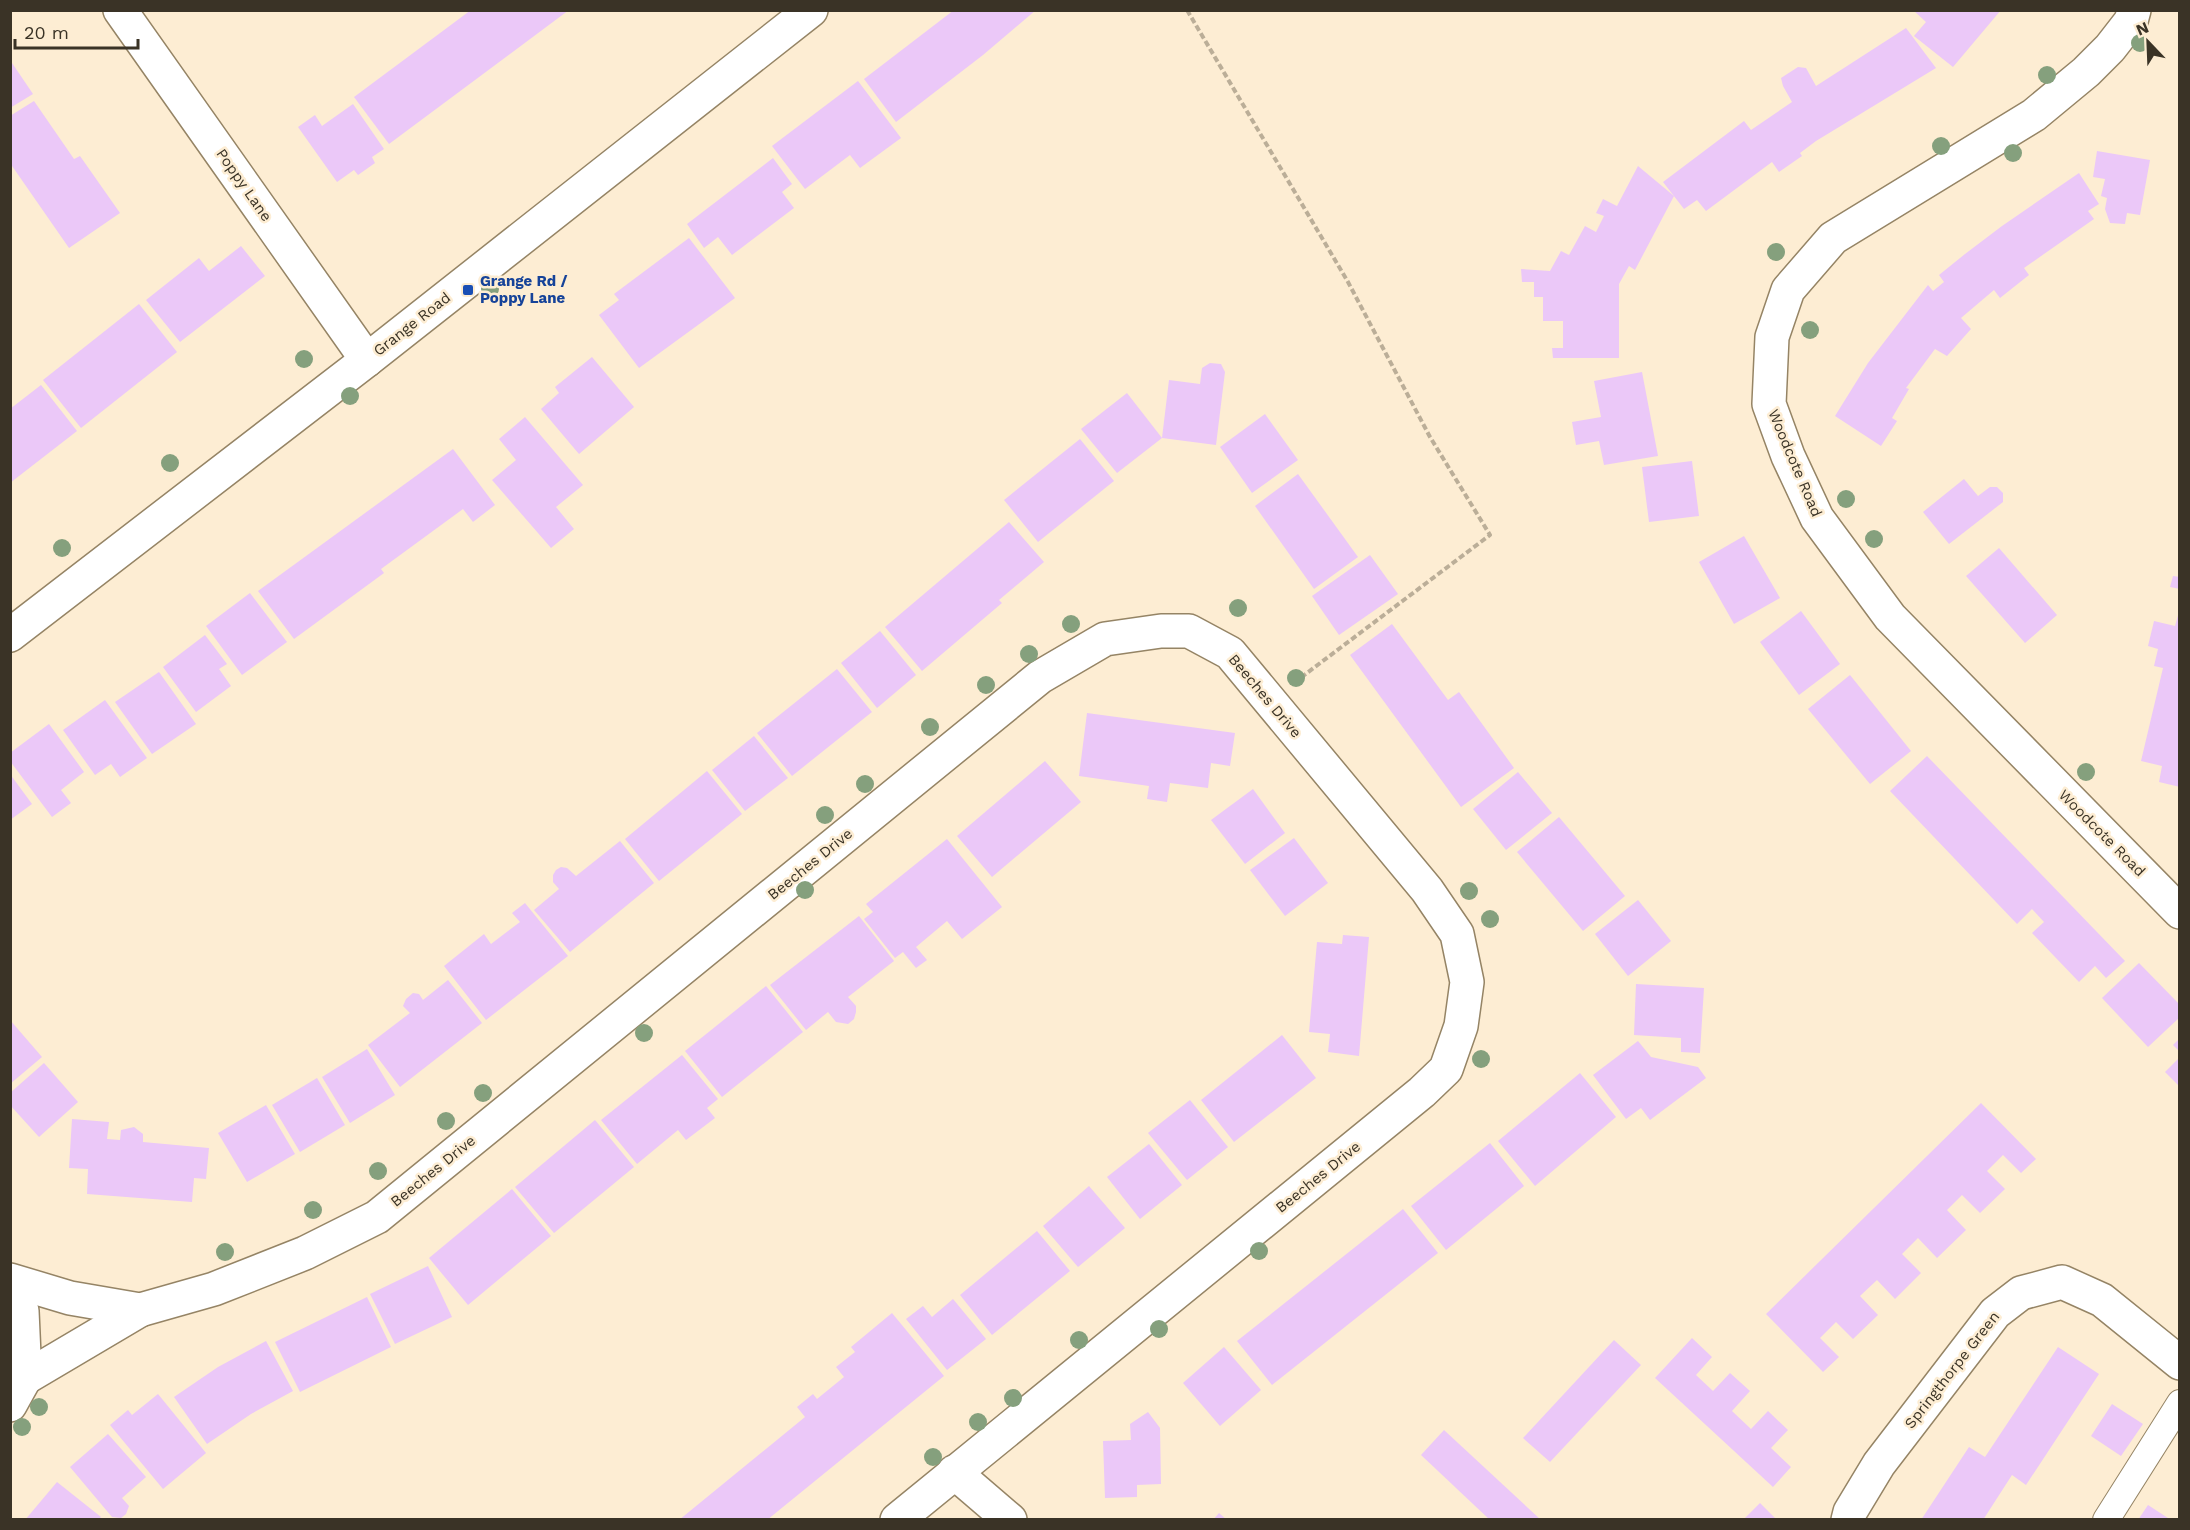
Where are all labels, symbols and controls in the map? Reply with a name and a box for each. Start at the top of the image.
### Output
scale bar [15,12,138,50]
north arrow [2118,12,2178,72]
text: N [2133,18,2152,40]
text: 20 m [24,22,69,43]
street label: Poppy Lane [212,145,276,225]
place label: Grange Rd / Poppy Lane [480,272,568,307]
marker: Grange Rd / Poppy Lane [461,283,475,297]
street label: Grange Road [370,288,454,360]
street label: Woodcote Road [1764,406,1826,520]
street label: Beeches Drive [1225,650,1305,742]
street label: Woodcote Road [2055,786,2149,880]
street label: Beeches Drive [764,824,856,904]
street label: Beeches Drive [387,1131,479,1211]
street label: Beeches Drive [1272,1137,1364,1217]
street label: Springthorpe Green [1901,1308,2003,1432]

